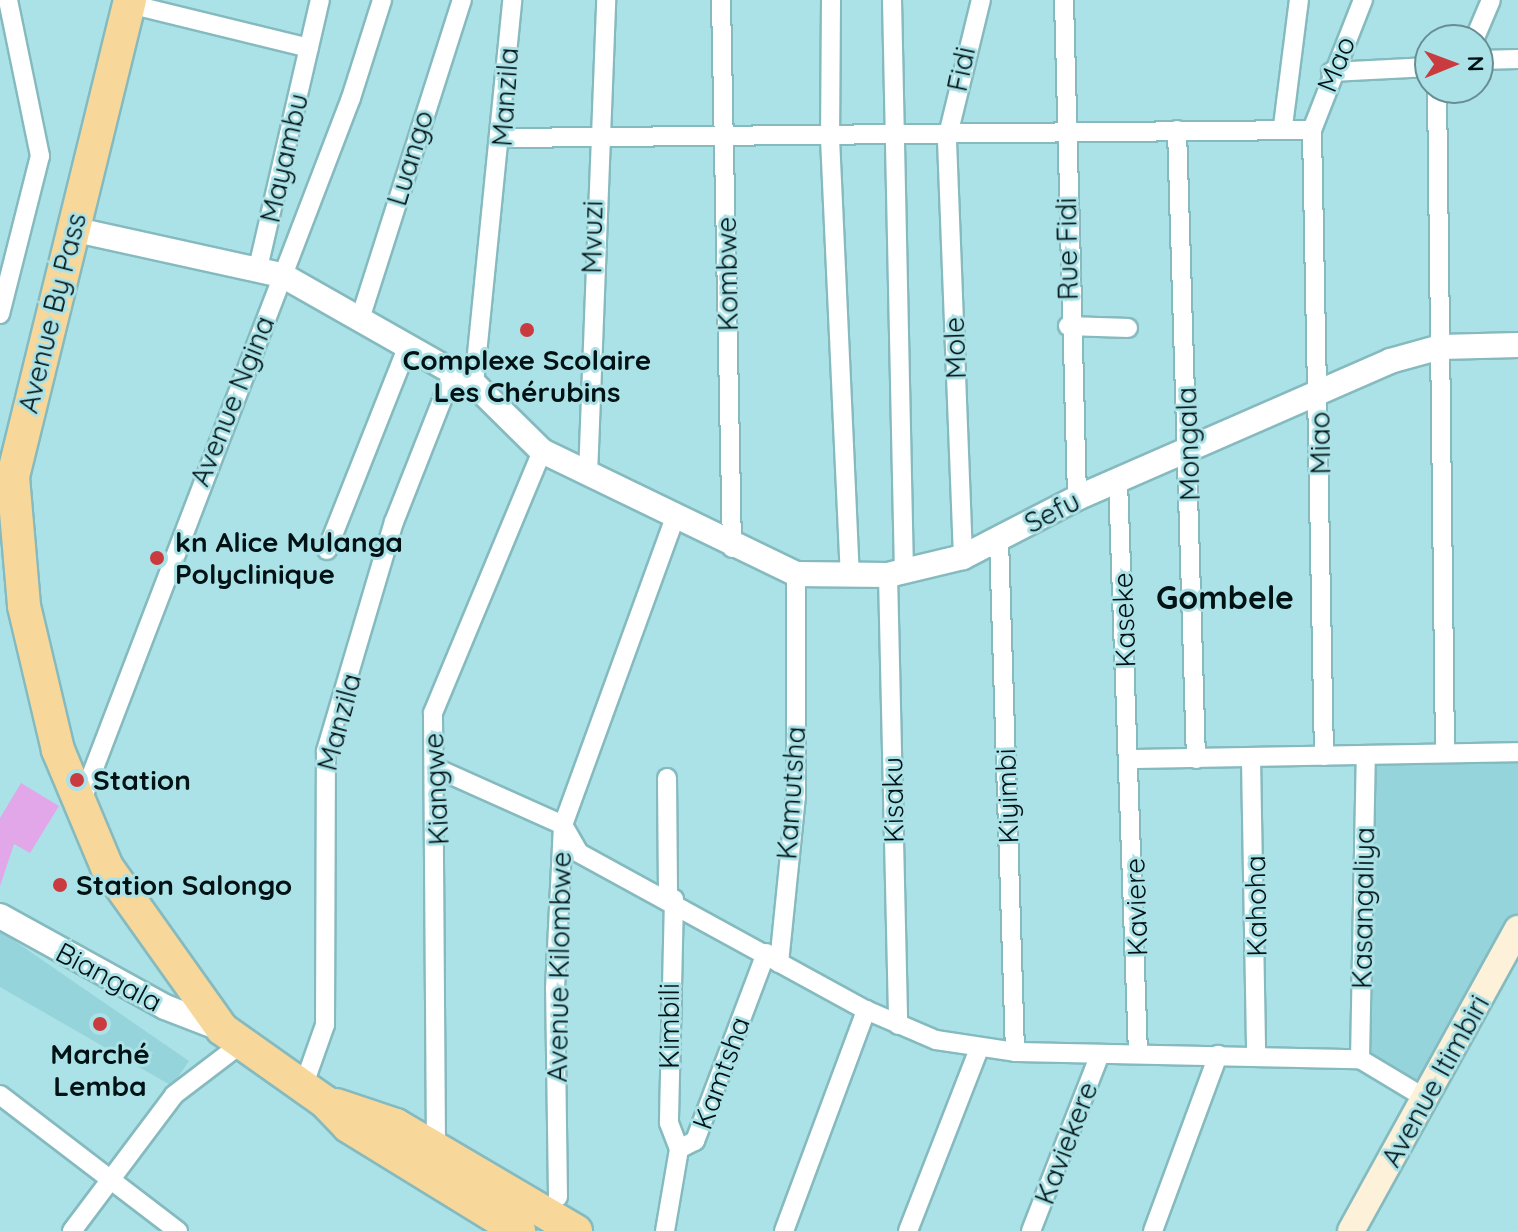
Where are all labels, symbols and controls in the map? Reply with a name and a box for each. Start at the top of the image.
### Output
north arrow [1414,24,1494,104]
street label: Mao [1310,31,1362,97]
street label: Fidi [940,44,982,94]
street label: Manzila [485,46,525,148]
text: N [1462,55,1490,72]
street label: Mayambu [253,90,315,226]
street label: Luango [380,106,440,210]
street label: Rue Fidi [1049,197,1085,301]
street label: Mvuzi [575,200,609,274]
street label: Avenue By Pass [11,209,93,417]
street label: Kombwe [709,216,745,332]
street label: Avenue Ngina [183,311,281,491]
street label: Mole [937,316,973,380]
marker: Complexe Scolaire Les Chérubins [518,321,536,339]
place label: Complexe Scolaire Les Chérubins [403,343,651,409]
street label: Mongala [1169,386,1207,502]
street label: Miao [1303,411,1337,475]
street label: Sefu [1019,484,1085,540]
place label: kn Alice Mulanga Polyclinique [175,525,403,591]
marker: kn Alice Mulanga Polyclinique [146,547,168,569]
street label: Kaseke [1106,572,1142,668]
district label: Gombele [1156,578,1294,616]
street label: Manzila [310,670,368,774]
street label: Kamutsha [770,725,812,861]
street label: Kiangwe [416,732,456,846]
street label: Kiyimbi [989,748,1025,844]
street label: Kisaku [875,757,911,843]
place label: Station [93,763,191,797]
marker: Station [68,771,86,789]
street label: Kasangaliya [1345,827,1381,989]
street label: Avenue Kilombwe [540,851,578,1083]
street label: Kahoha [1238,855,1274,957]
street label: Kaviere [1117,857,1155,957]
place label: Station Salongo [76,868,292,902]
marker: Station Salongo [51,876,69,894]
street label: Biangala [50,935,168,1019]
street label: Kimbili [652,983,686,1069]
street label: Avenue Itimbiri [1374,989,1496,1173]
street label: Kamtsha [685,1012,757,1134]
marker: Marché Lemba [91,1015,109,1033]
place label: Marché Lemba [50,1037,150,1103]
street label: Kaviekere [1027,1077,1105,1209]

